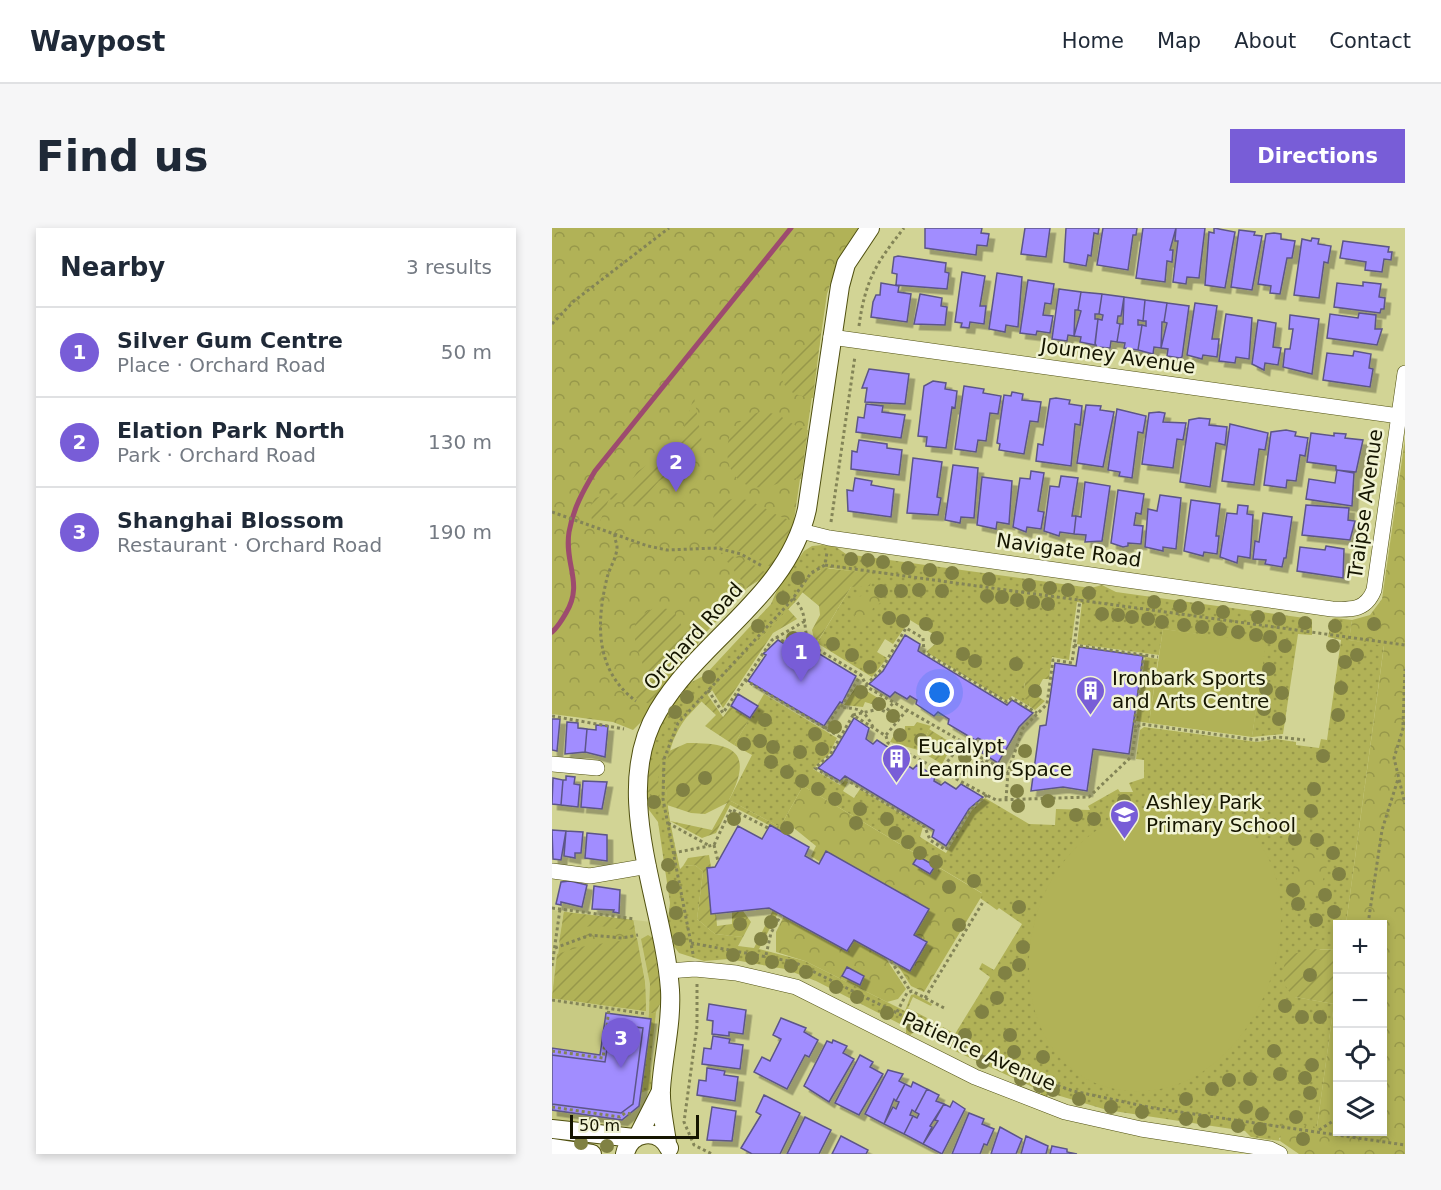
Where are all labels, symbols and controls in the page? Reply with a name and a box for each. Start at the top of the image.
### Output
text: Waypost [30,25,166,58]
text: Home [1062,29,1124,53]
text: Map [1157,29,1201,53]
text: About [1234,29,1296,53]
text: Contact [1329,29,1411,53]
button: Directions [1230,129,1405,183]
text: Find us [36,132,209,181]
text: Nearby [60,252,165,282]
text: 3 results [406,255,492,279]
text: Silver Gum Centre [117,328,343,353]
street label: Journey Avenue [1037,333,1197,379]
text: 1 [73,340,86,364]
text: 50 m [441,340,492,364]
text: Place · Orchard Road [117,353,326,377]
text: Elation Park North [117,418,345,443]
street label: Traipse Avenue [1342,427,1387,582]
text: 2 [73,430,86,454]
text: 130 m [428,430,492,454]
pin: 2 [656,442,696,492]
text: Park · Orchard Road [117,443,316,467]
text: Shanghai Blossom [117,508,344,533]
text: 3 [73,520,86,544]
text: 190 m [428,520,492,544]
street label: Navigate Road [995,528,1143,572]
text: Restaurant · Orchard Road [117,533,382,557]
street label: Orchard Road [638,577,748,695]
pin: 1 [782,632,820,682]
place label: Ironbark Sports and Arts Centre [1112,666,1269,713]
building icon: Ironbark Sports and Arts Centre [1075,674,1107,716]
your location [925,678,954,707]
place label: Eucalypt Learning Space [918,734,1072,781]
building icon: Eucalypt Learning Space [881,742,913,784]
place label: Ashley Park Primary School [1146,790,1296,837]
school or university icon: Ashley Park Primary School [1109,798,1141,840]
map controls [1333,920,1387,1136]
button: + [1333,920,1387,974]
button: − [1333,974,1387,1028]
street label: Patience Avenue [898,1006,1060,1096]
pin: 3 [602,1018,640,1068]
button: locate [1333,1028,1387,1082]
button: layers [1333,1082,1387,1136]
scale bar [570,1112,699,1140]
text: 50 m [579,1116,620,1135]

